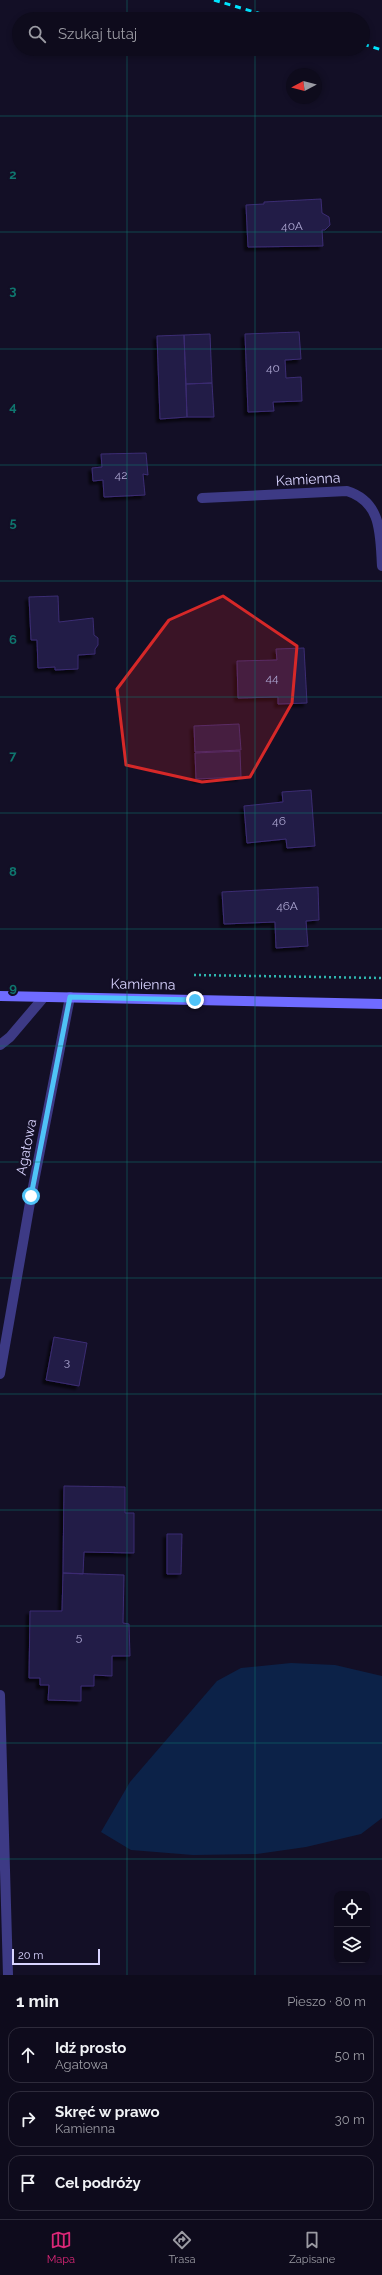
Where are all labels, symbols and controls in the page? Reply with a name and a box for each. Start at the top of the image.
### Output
search box [12,12,370,56]
icon: search [26,23,48,45]
text: Szukaj tutaj [58,25,137,43]
north arrow [286,68,322,104]
text: 2 [9,167,17,182]
house number: 40A [281,219,303,233]
text: 3 [9,283,17,298]
house number: 40 [266,361,280,375]
text: 4 [9,399,17,414]
house number: 42 [115,468,127,482]
street label: Kamienna [275,469,341,489]
text: 5 [9,515,17,530]
text: 6 [9,632,17,647]
house number: 44 [265,671,279,685]
text: 7 [9,748,17,763]
house number: 46 [272,814,286,828]
text: 8 [9,864,17,879]
house number: 46A [276,899,298,913]
street label: Kamienna [110,975,176,993]
text: 9 [9,980,17,995]
route end [186,991,204,1009]
street label: Agatowa [13,1118,39,1176]
route start [22,1187,40,1205]
house number: 3 [64,1355,70,1369]
house number: 5 [76,1630,83,1644]
map controls [334,1891,370,1963]
button: locate [334,1891,370,1927]
button: layers [334,1927,370,1963]
scale bar [12,1947,100,1966]
text: 20 m [18,1949,43,1962]
text: 1 min [16,1991,59,2011]
text: Pieszo · 80 m [287,1994,366,2009]
text: Idź prosto [55,2039,126,2057]
icon: ahead [17,2044,39,2066]
text: 50 m [335,2048,365,2063]
text: Agatowa [55,2057,108,2072]
text: Skręć w prawo [55,2103,160,2121]
icon: right [17,2108,39,2130]
text: 30 m [335,2112,365,2127]
text: Kamienna [55,2121,115,2136]
icon: arrive [17,2172,39,2194]
text: Cel podróży [55,2174,141,2192]
tab: Mapa [47,2229,75,2266]
tab: Trasa [169,2229,195,2266]
tab: Zapisane [289,2229,335,2266]

